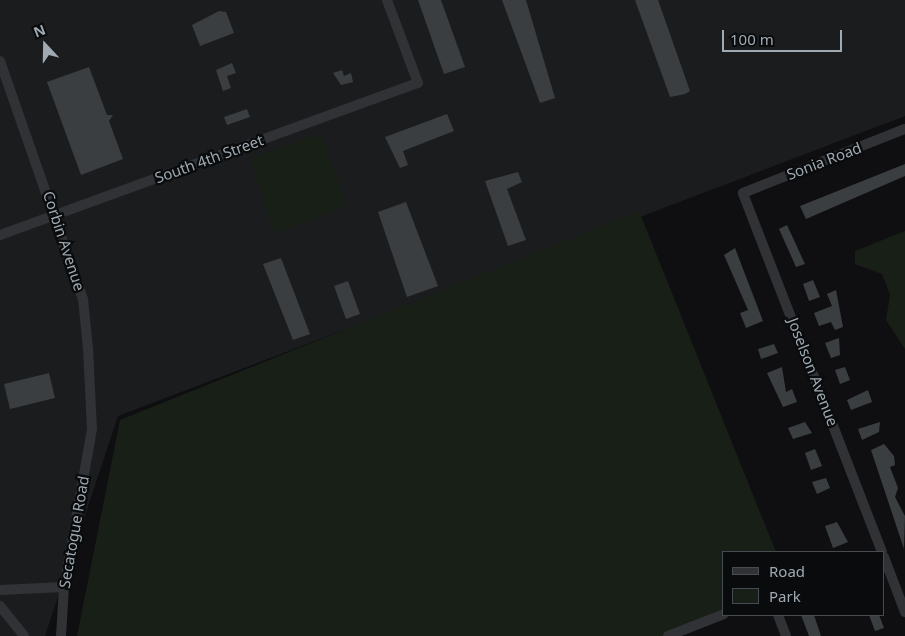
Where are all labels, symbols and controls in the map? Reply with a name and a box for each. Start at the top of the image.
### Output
north arrow [20,20,70,70]
text: N [31,20,48,41]
scale bar [725,20,845,52]
text: 100 m [730,29,774,49]
street label: South 4th Street [152,131,266,187]
street label: Sonia Road [784,138,864,184]
street label: Corbin Avenue [39,189,89,293]
street label: Joselson Avenue [784,315,842,429]
street label: Secatogue Road [55,474,93,590]
legend [722,551,885,616]
text: Road [769,561,805,581]
text: Park [769,586,801,606]

